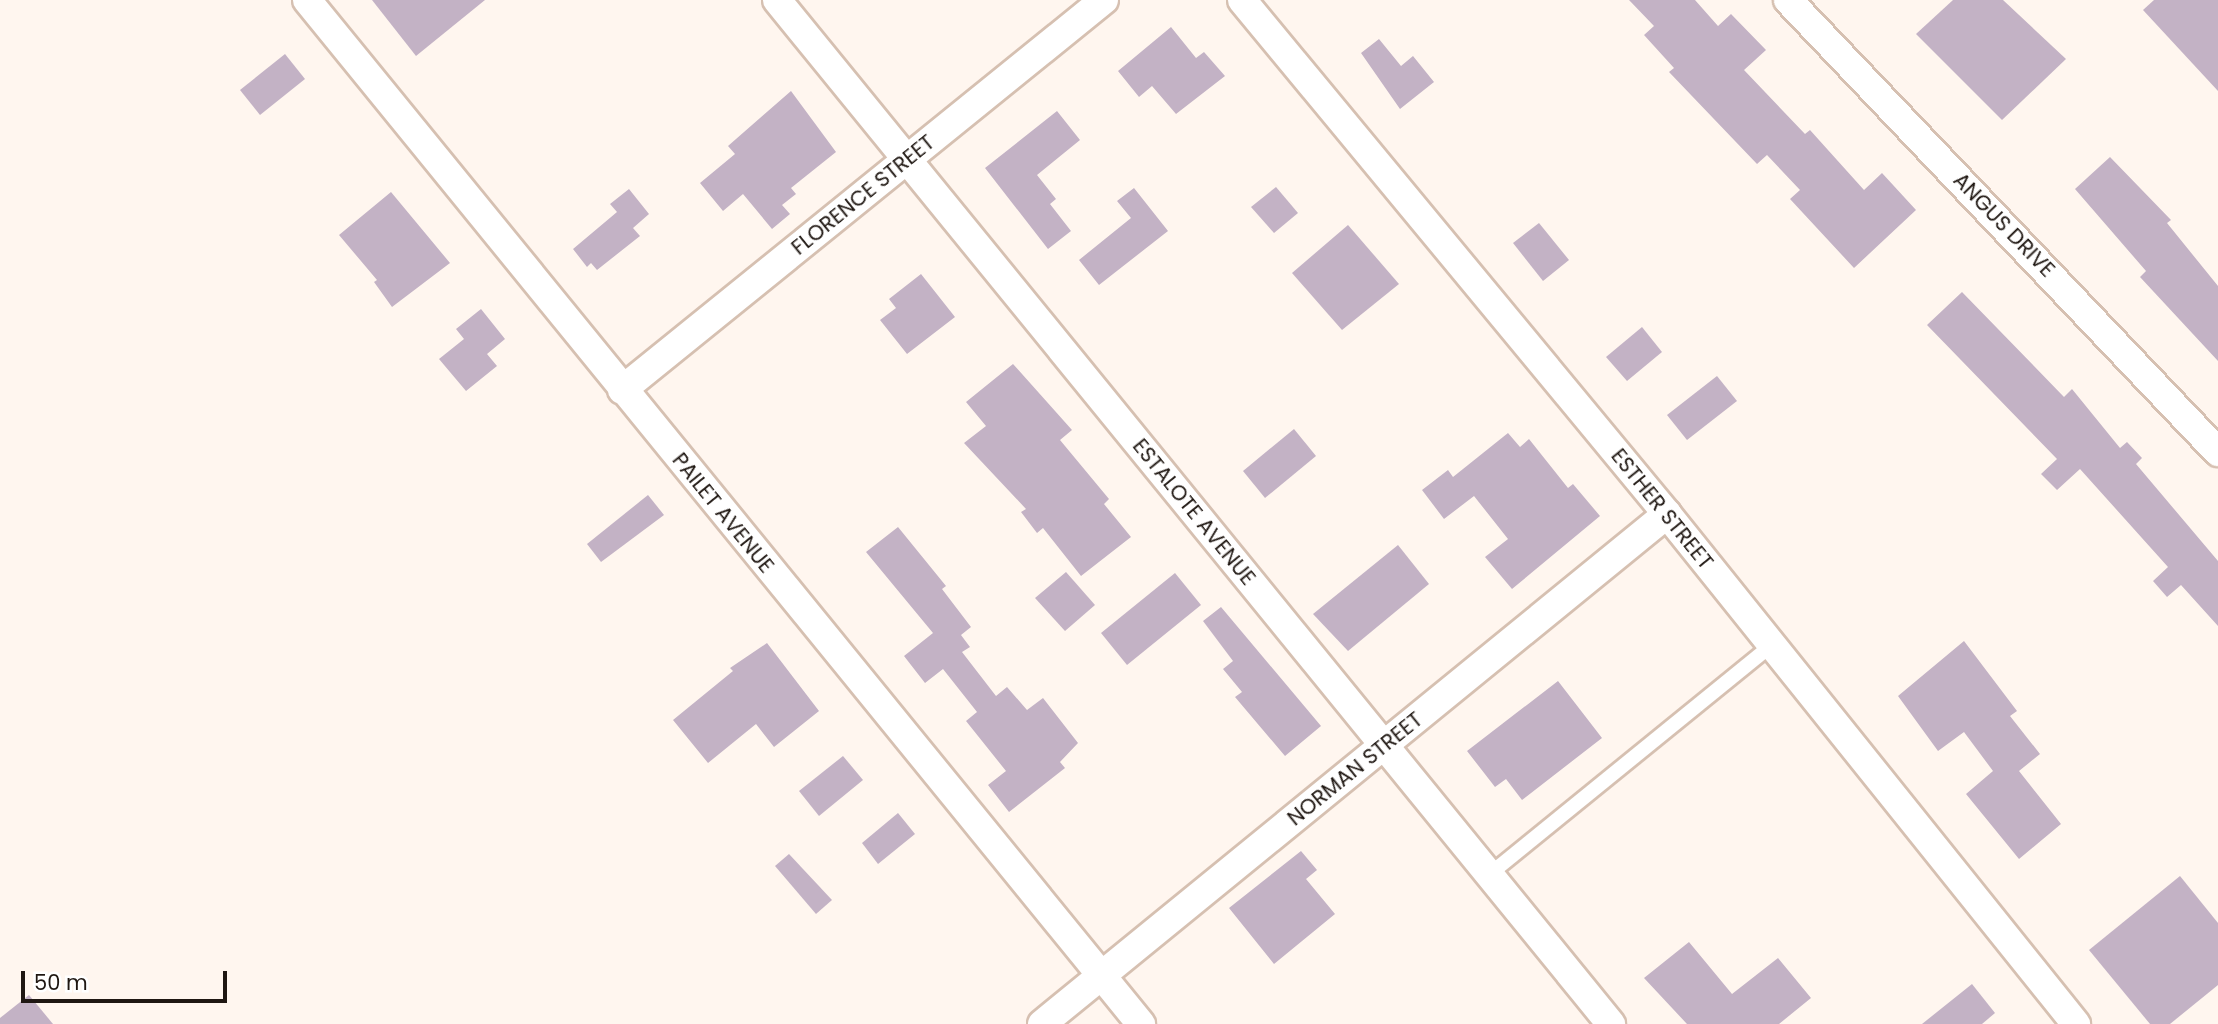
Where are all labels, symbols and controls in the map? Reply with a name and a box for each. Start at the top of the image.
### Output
street label: FLORENCE STREET [787,130,939,260]
street label: ANGUS DRIVE [1948,168,2060,282]
street label: ESTALOTE AVENUE [1127,434,1261,590]
street label: ESTHER STREET [1606,444,1718,574]
street label: PAILET AVENUE [667,448,779,578]
street label: NORMAN STREET [1283,707,1427,831]
scale bar [24,958,231,1002]
text: 50 m [34,968,88,997]

